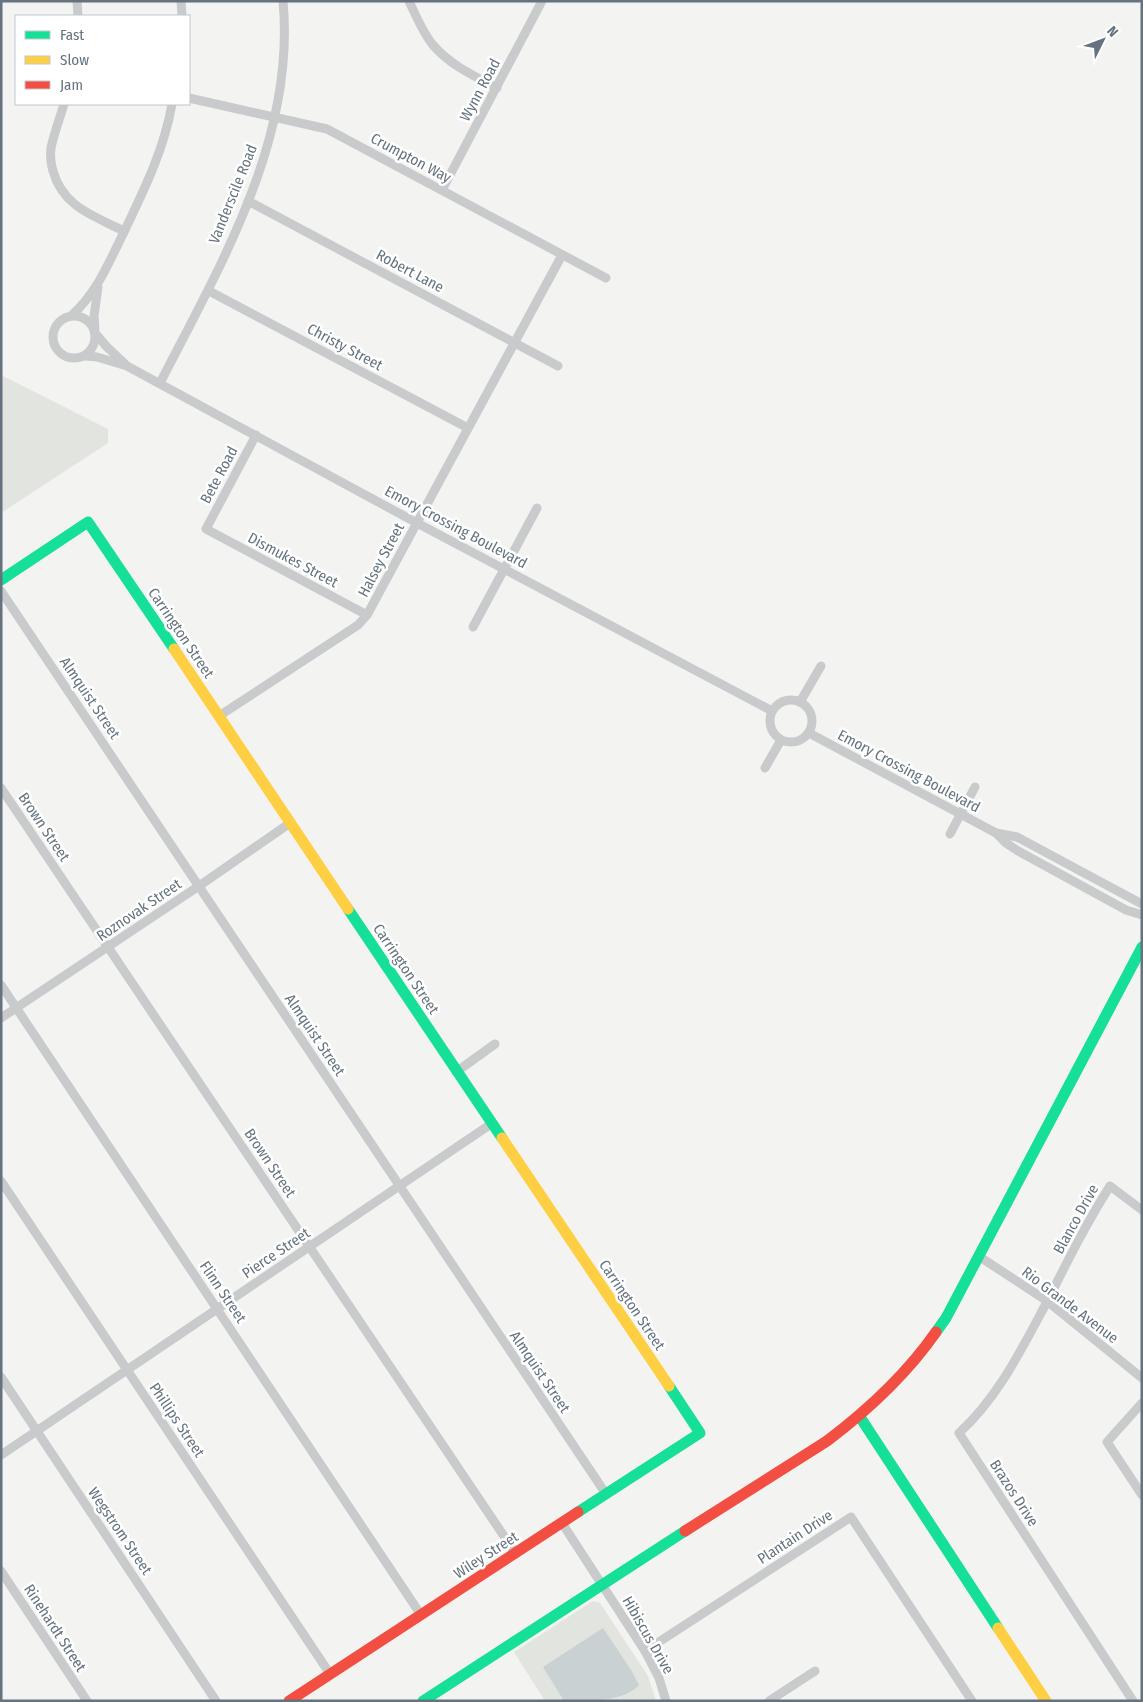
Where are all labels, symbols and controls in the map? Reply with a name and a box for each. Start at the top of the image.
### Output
legend [15,15,190,105]
north arrow [1078,15,1128,65]
text: N [1103,23,1121,40]
text: Fast [60,26,84,44]
text: Slow [60,51,89,69]
street label: Wynn Road [456,56,504,124]
text: Jam [60,76,83,94]
street label: Crumpton Way [368,129,455,187]
street label: Vanderscile Road [205,142,261,246]
street label: Robert Lane [373,246,447,296]
street label: Christy Street [304,320,386,374]
street label: Bete Road [196,443,242,507]
street label: Emory Crossing Boulevard [382,482,530,572]
street label: Halsey Street [354,520,408,600]
street label: Dismukes Street [245,529,341,591]
street label: Carrington Street [144,584,218,682]
street label: Almquist Street [56,654,124,742]
street label: Emory Crossing Boulevard [835,726,983,816]
street label: Brown Street [14,789,74,865]
street label: Roznovak Street [93,875,185,945]
street label: Carrington Street [369,920,443,1018]
street label: Almquist Street [281,991,349,1079]
street label: Brown Street [240,1125,300,1201]
street label: Blanco Drive [1050,1181,1102,1257]
street label: Pierce Street [239,1224,313,1282]
street label: Carrington Street [595,1256,669,1354]
street label: Flinn Street [196,1258,250,1326]
street label: Rio Grande Avenue [1018,1263,1122,1347]
street label: Almquist Street [506,1328,574,1416]
street label: Phillips Street [146,1379,208,1461]
street label: Brazos Drive [986,1456,1042,1530]
street label: Wegstrom Street [84,1484,156,1578]
street label: Plantain Drive [754,1506,836,1568]
street label: Wiley Street [450,1527,522,1583]
street label: Rinehardt Street [20,1581,90,1675]
street label: Hibiscus Drive [618,1593,678,1677]

